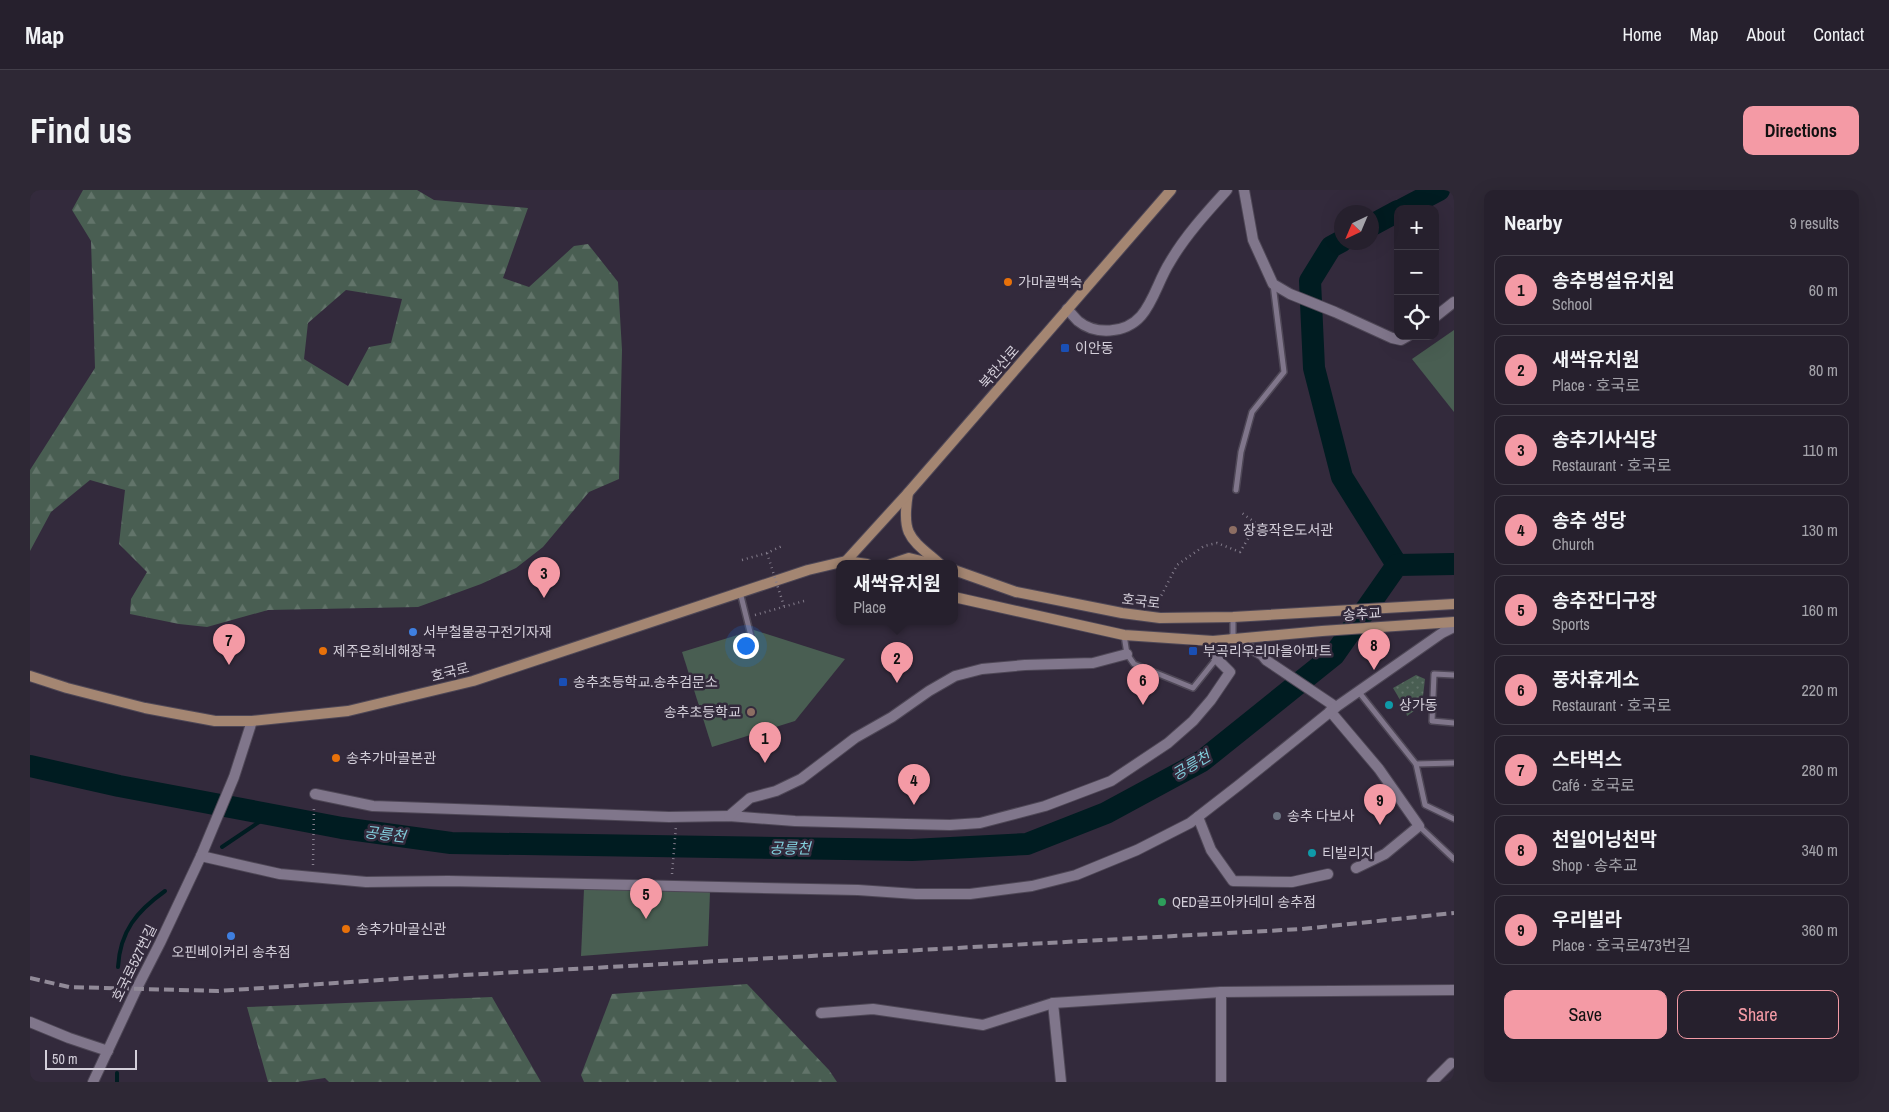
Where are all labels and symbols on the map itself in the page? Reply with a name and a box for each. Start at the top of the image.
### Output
north arrow [1334,205,1379,250]
place label: 가마골백숙 [1018,273,1083,291]
marker: 가마골백숙 [1002,276,1014,288]
place label: 이안동 [1075,339,1114,357]
street label: 북한산로 [975,342,1023,392]
marker: 이안동 [1059,342,1071,354]
place label: 장흥작은도서관 [1243,521,1333,539]
marker: 장흥작은도서관 [1227,524,1239,536]
pin: 3 [528,557,560,598]
street label: 호국로 [1121,590,1161,612]
street label: 송추교 [1342,604,1382,624]
place label: 서부철물공구전기자재 [423,623,552,641]
pin: 7 [213,624,245,665]
marker: 서부철물공구전기자재 [407,626,419,638]
pin: 8 [1358,629,1390,670]
your location [733,633,759,659]
place label: 제주은희네해장국 [333,642,436,660]
pin: 2 [881,642,913,683]
place label: 부곡리우리마을아파트 [1203,642,1332,660]
marker: 제주은희네해장국 [317,645,329,657]
marker: 부곡리우리마을아파트 [1187,645,1199,657]
street label: 호국로 [429,659,471,685]
pin: 6 [1127,664,1159,705]
place label: 송추초등학교.송추검문소 [573,673,718,691]
marker: 송추초등학교.송추검문소 [557,676,569,688]
place label: 상가동 [1399,696,1438,714]
marker: 상가동 [1383,699,1395,711]
place label: 송추초등학교 [664,703,741,721]
marker: 송추초등학교 [745,706,757,718]
pin: 1 [749,722,781,763]
water label: 공릉천 [1168,744,1216,785]
place label: 송추가마골본관 [346,749,436,767]
marker: 송추가마골본관 [330,752,342,764]
pin: 4 [898,764,930,805]
pin: 9 [1364,784,1396,825]
place label: 송추 다보사 [1287,807,1355,825]
marker: 송추 다보사 [1271,810,1283,822]
water label: 공릉천 [363,821,409,847]
water label: 공릉천 [769,837,813,859]
place label: 티빌리지 [1322,844,1374,862]
marker: 티빌리지 [1306,847,1318,859]
pin: 5 [630,878,662,919]
place label: QED골프아카데미 송추점 [1172,893,1316,911]
marker: QED골프아카데미 송추점 [1156,896,1168,908]
place label: 송추가마골신관 [356,920,446,938]
street label: 호국로527번길 [108,922,160,1004]
marker: 송추가마골신관 [340,923,352,935]
marker: 오핀베이커리 송추점 [225,930,237,942]
place label: 오핀베이커리 송추점 [171,943,291,961]
scale bar [45,1047,138,1070]

